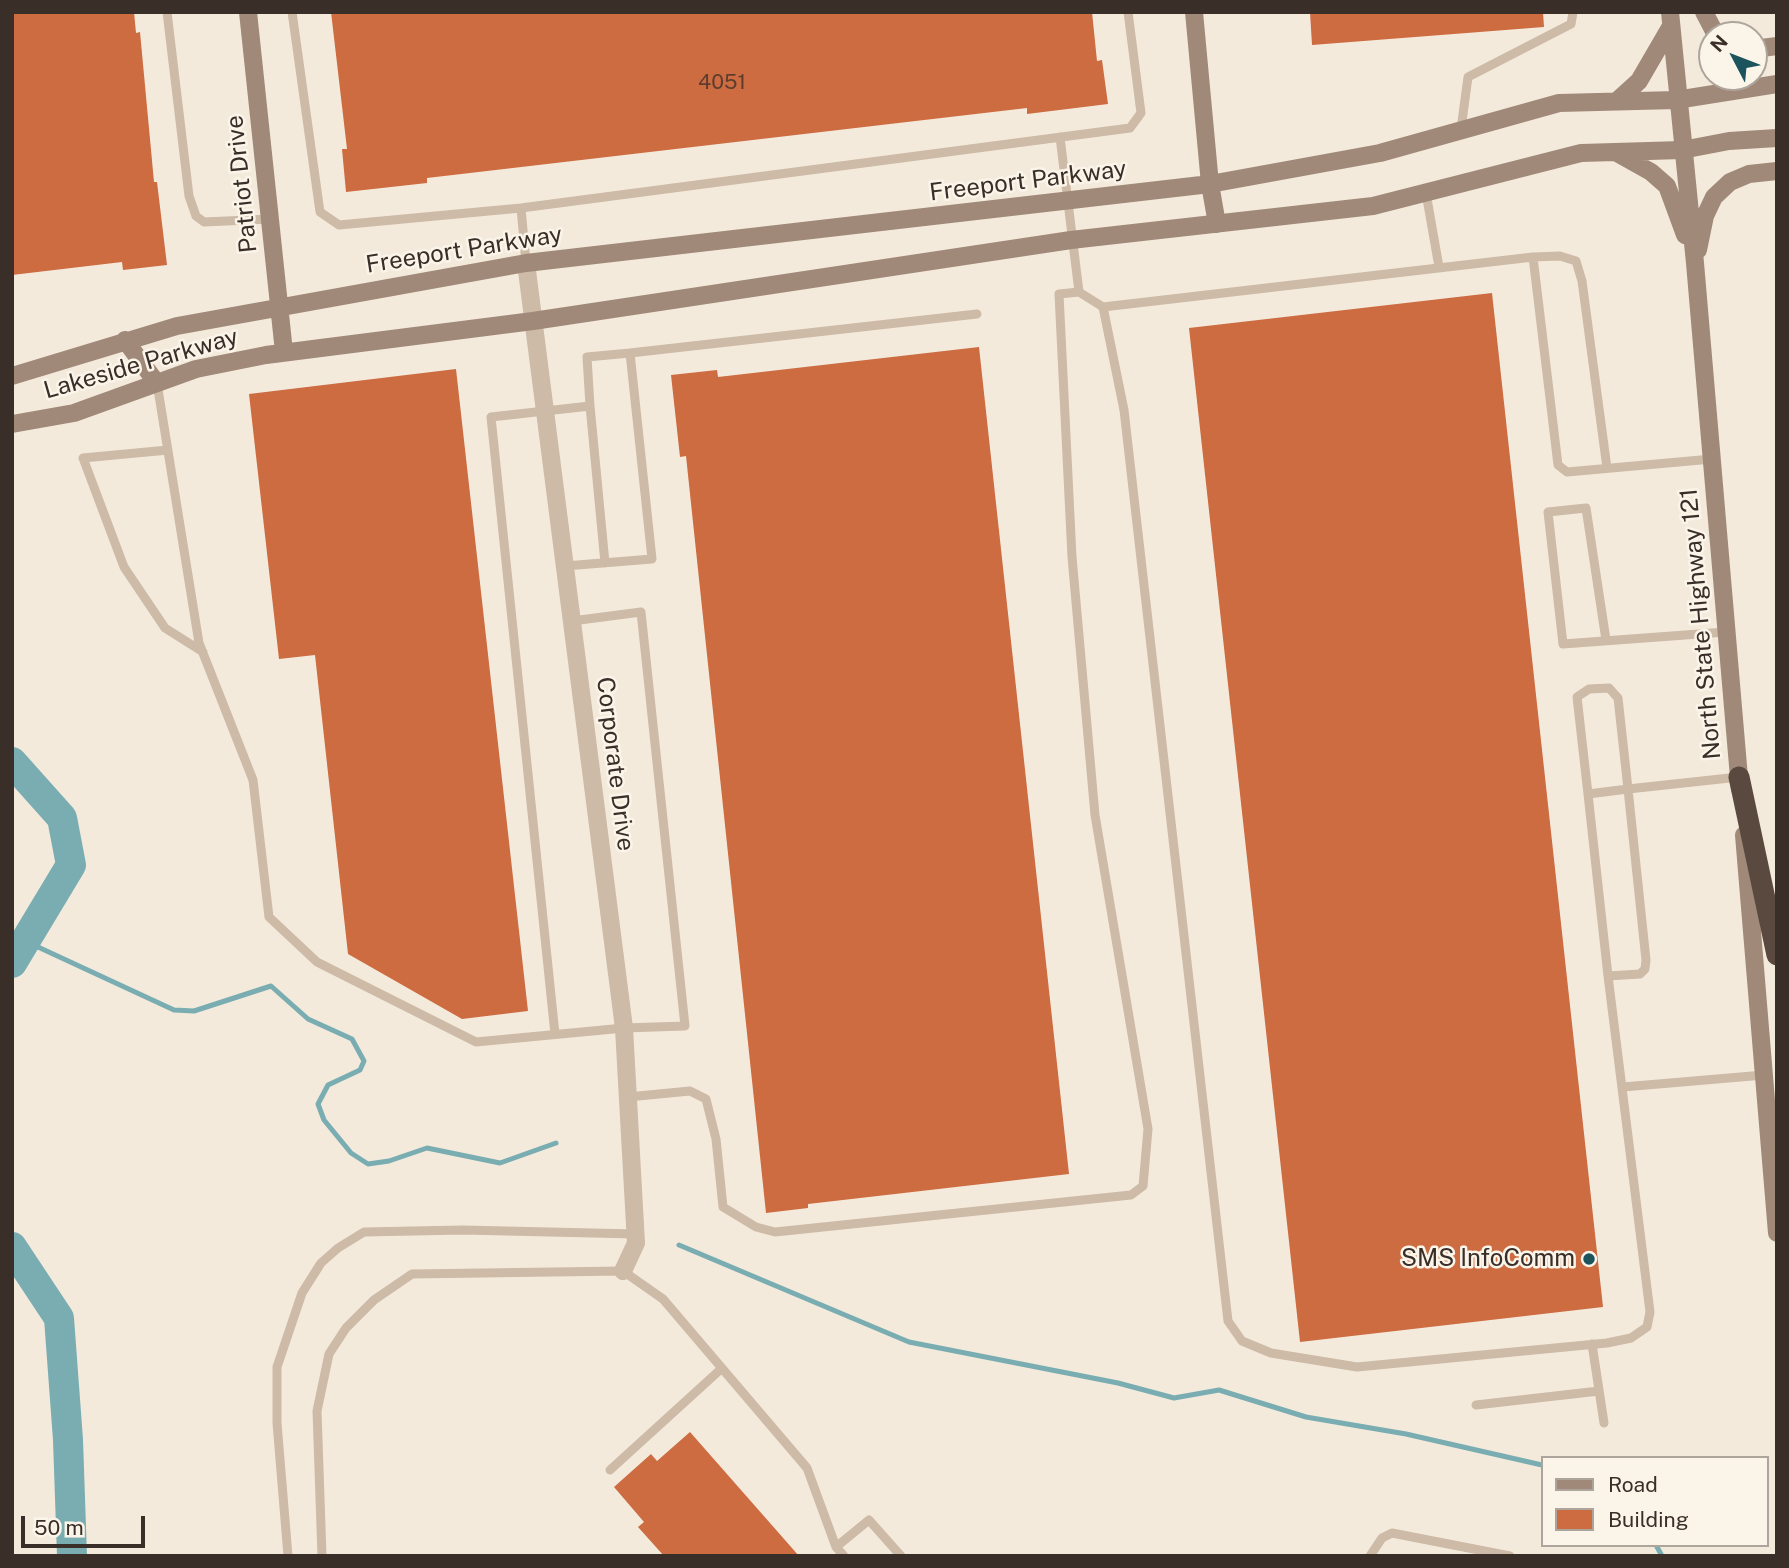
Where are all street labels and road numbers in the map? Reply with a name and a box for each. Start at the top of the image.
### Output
street label: Patriot Drive [220,114,264,254]
street label: Freeport Parkway [928,155,1128,207]
street label: Freeport Parkway [364,220,564,280]
street label: Lakeside Parkway [41,323,241,405]
street label: North State Highway 121 [1675,487,1727,761]
street label: Corporate Drive [590,675,640,853]

